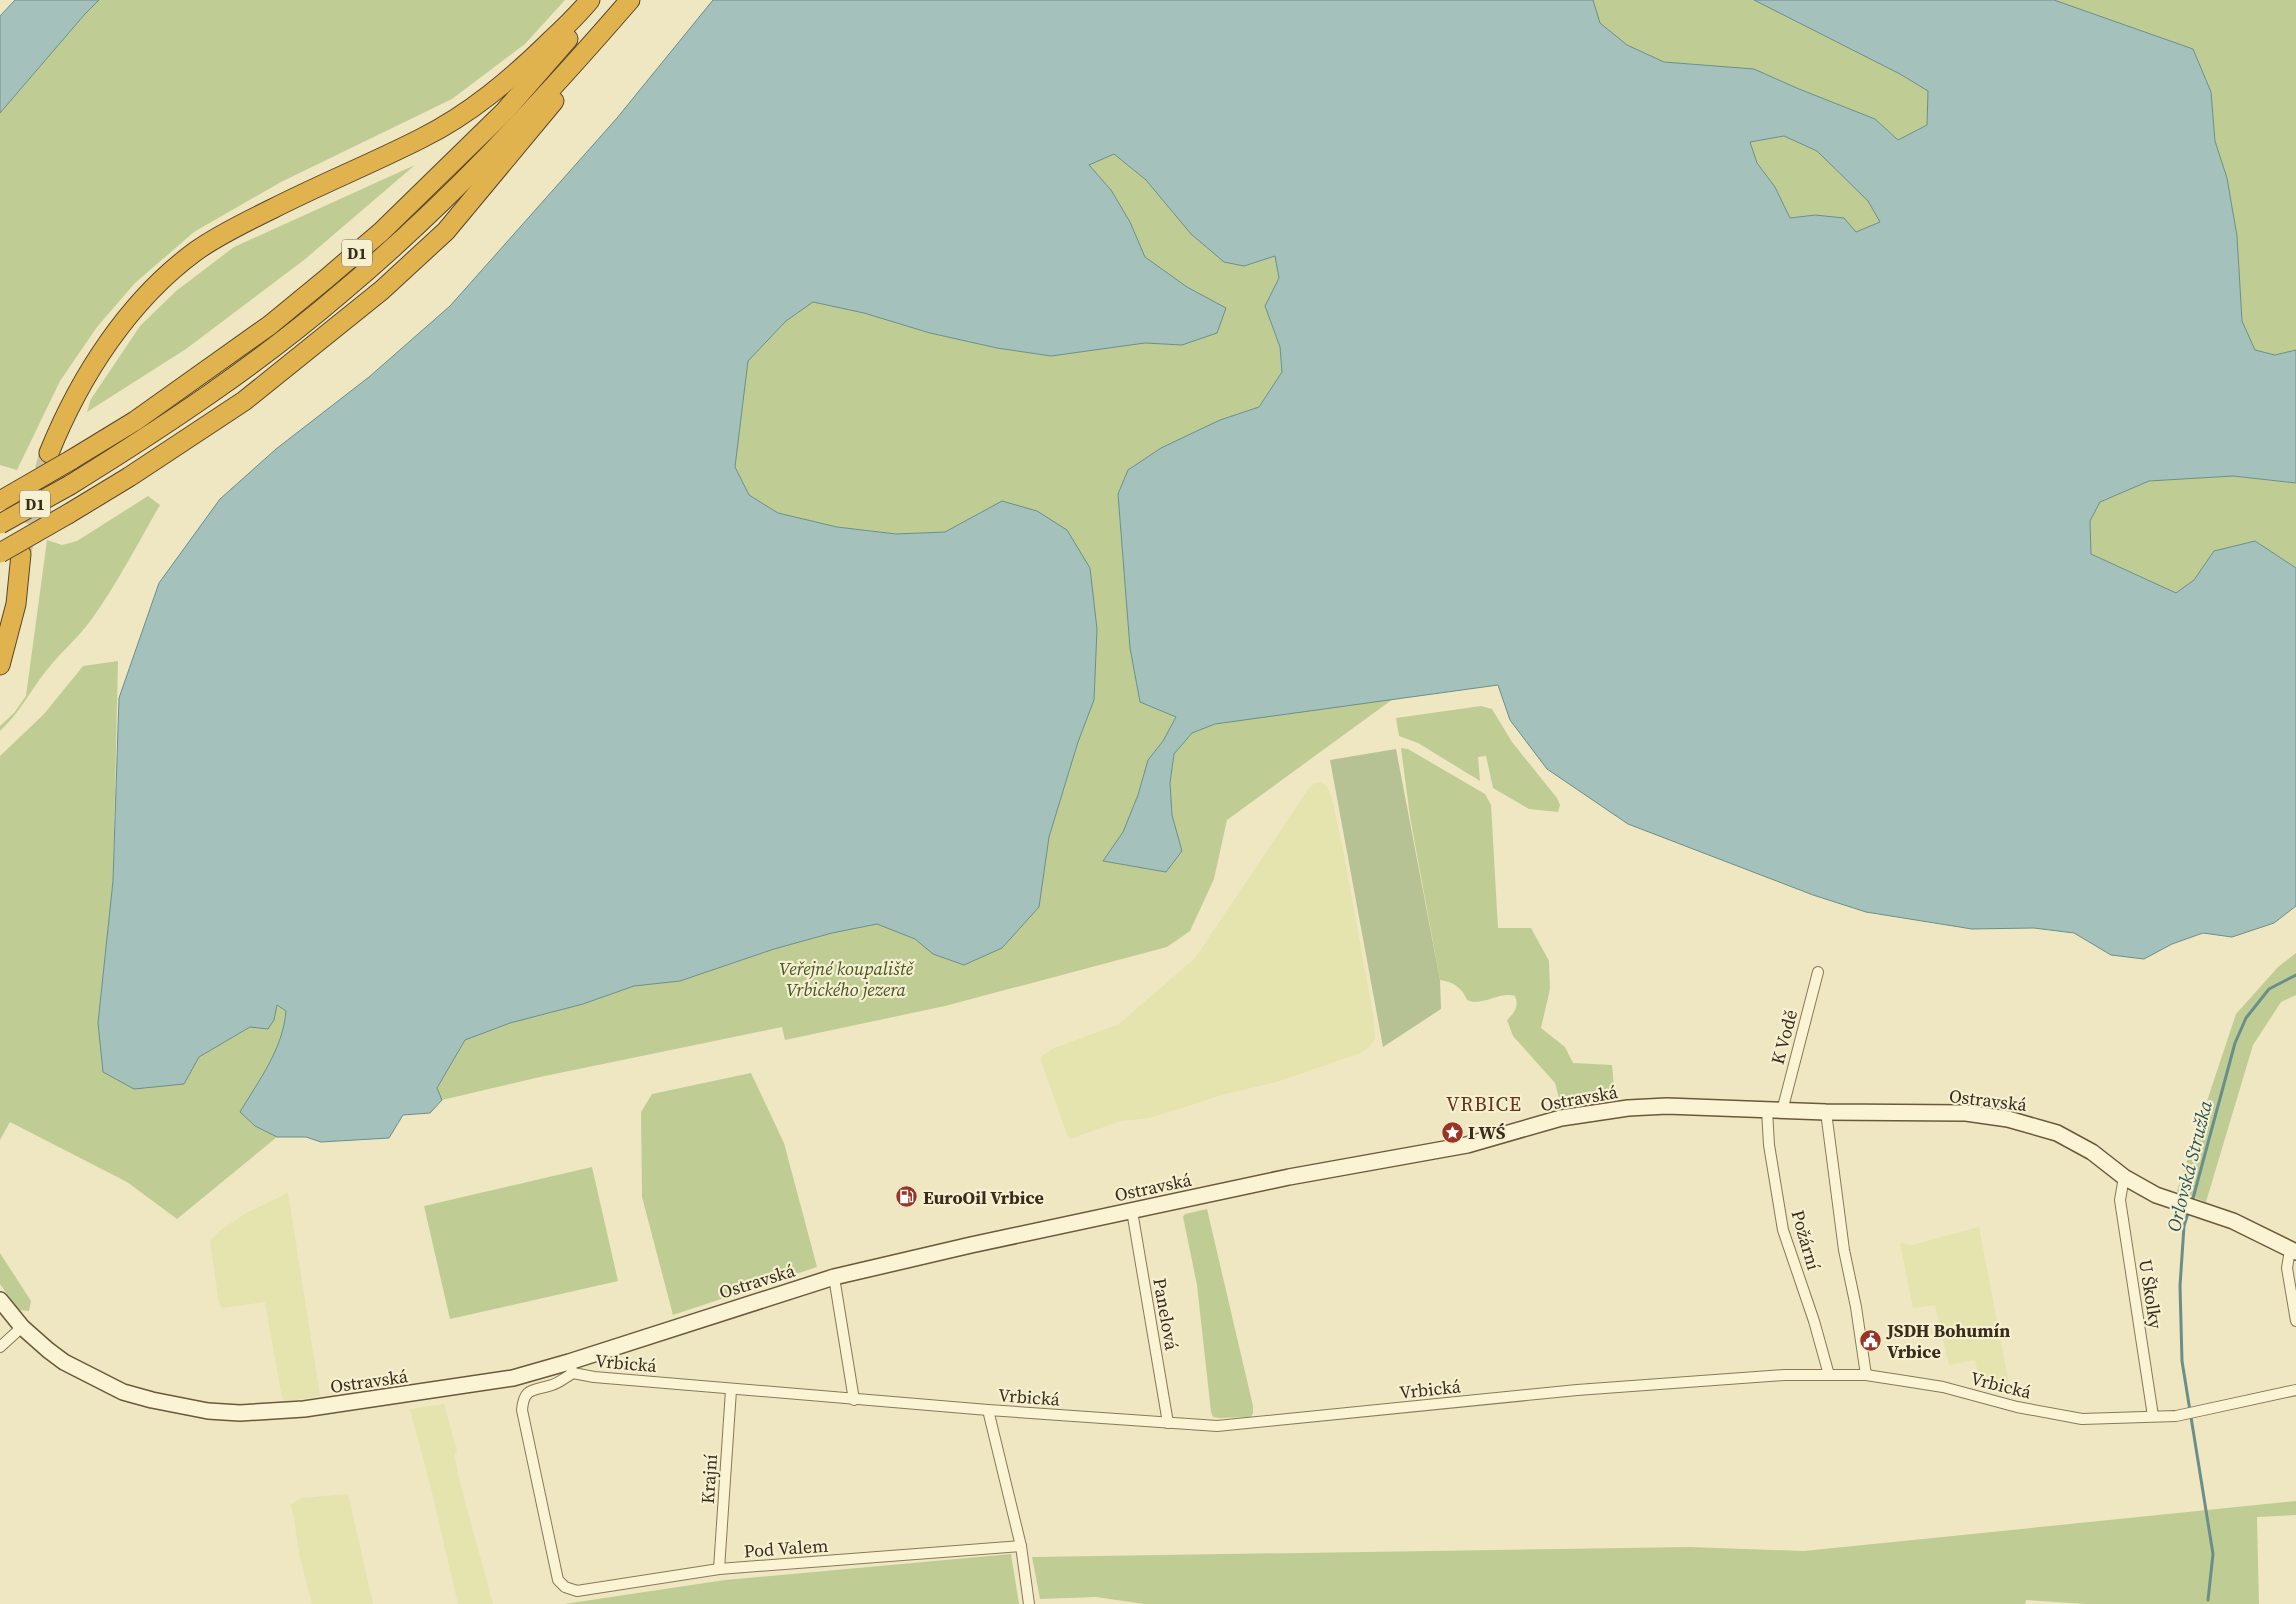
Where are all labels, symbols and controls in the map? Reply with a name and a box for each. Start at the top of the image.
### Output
road number: D1 [342,240,372,266]
road number: D1 [20,490,50,518]
park label: Veřejné koupaliště Vrbického jezera [779,956,915,1002]
street label: K Vodě [1765,1007,1803,1067]
street label: Ostravská [1538,1079,1620,1117]
street label: Ostravská [1948,1083,2029,1117]
district label: VRBICE [1446,1090,1522,1118]
water label: Orlovská Stružka [2160,1098,2218,1234]
place icon: I WŚ [1440,1120,1464,1144]
place label: I WŚ [1468,1120,1506,1145]
street label: Ostravská [1112,1166,1195,1207]
fuel station icon: EuroOil Vrbice [895,1185,919,1209]
place label: EuroOil Vrbice [923,1185,1044,1210]
street label: Požární [1786,1207,1826,1273]
street label: Ostravská [716,1257,799,1304]
street label: U Školky [2133,1258,2169,1331]
street label: Panelová [1147,1276,1185,1353]
place label: JSDH Bohumín Vrbice [1886,1318,2010,1364]
public building icon: JSDH Bohumín Vrbice [1859,1328,1883,1352]
street label: Vrbická [594,1348,659,1378]
street label: Ostravská [329,1363,410,1399]
street label: Vrbická [1968,1365,2035,1405]
street label: Vrbická [1398,1373,1463,1405]
street label: Vrbická [997,1382,1062,1412]
street label: Krajní [695,1453,723,1505]
street label: Pod Valem [743,1533,829,1563]

